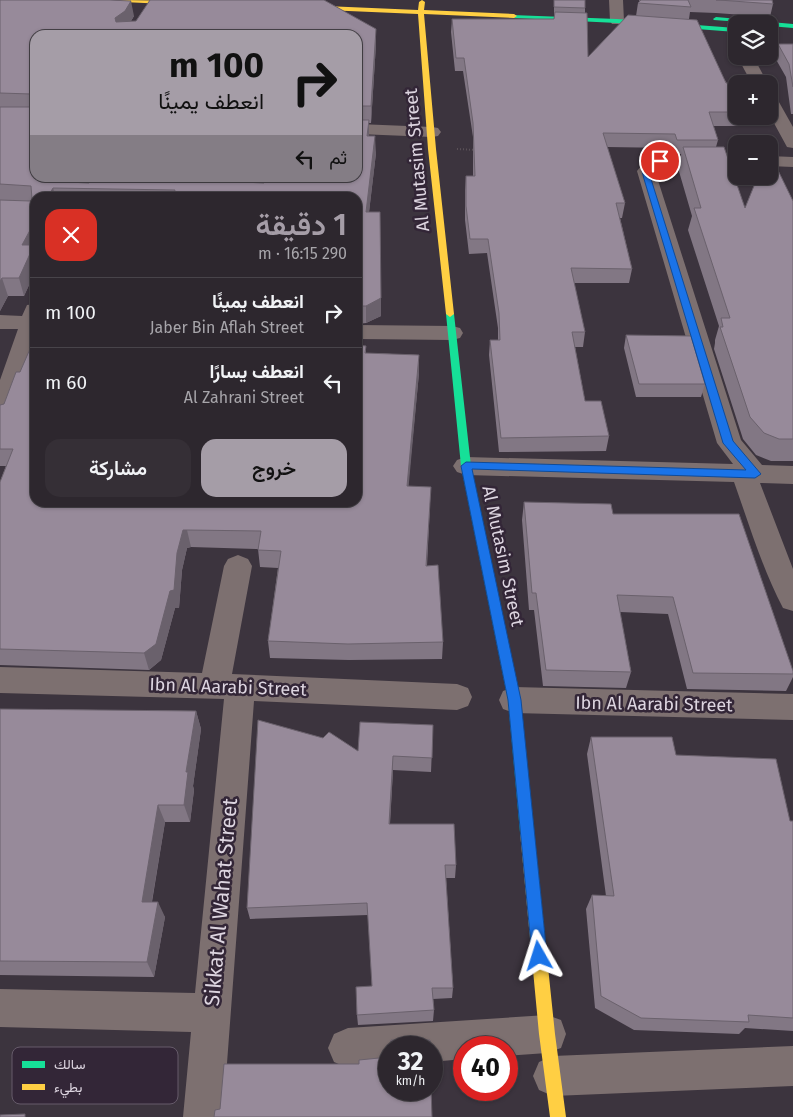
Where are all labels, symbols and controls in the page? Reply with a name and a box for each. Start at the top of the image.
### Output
map controls [728,15,778,185]
button: layers [728,15,778,65]
text: 100 m [169,44,264,86]
icon: right [282,50,347,115]
button: + [728,75,778,125]
street label: Al Mutasim Street [400,87,434,232]
text: انعطف يمينًا [158,88,264,115]
button: − [728,135,778,185]
pin [639,140,681,182]
icon: left [291,145,319,173]
text: ثم [329,146,347,169]
icon: arrive [646,147,674,175]
text: 1 دقيقة [256,207,347,243]
button: close [45,209,97,261]
text: 290 m · 16:15 [258,244,347,263]
text: انعطف يمينًا [212,290,304,313]
icon: right [319,299,347,327]
text: 100 m [45,301,96,324]
text: Jaber Bin Aflah Street [150,318,304,337]
text: انعطف يسارًا [210,360,304,383]
icon: left [319,369,347,397]
text: 60 m [45,371,87,394]
text: Al Zahrani Street [184,388,304,407]
button: مشاركة [45,439,191,497]
button: خروج [201,439,347,497]
street label: Al Mutasim Street [477,484,529,629]
street label: Ibn Al Aarabi Street [149,673,307,701]
street label: Ibn Al Aarabi Street [575,692,733,716]
street label: Sikkat Al Wahat Street [199,796,243,1007]
position arrow [512,929,564,981]
speed limit sign: 40 [453,1036,518,1101]
legend [12,1047,178,1104]
text: 32 [398,1047,423,1077]
text: سالك [54,1056,85,1073]
text: km/h [396,1074,425,1088]
text: بطيء [54,1079,82,1099]

